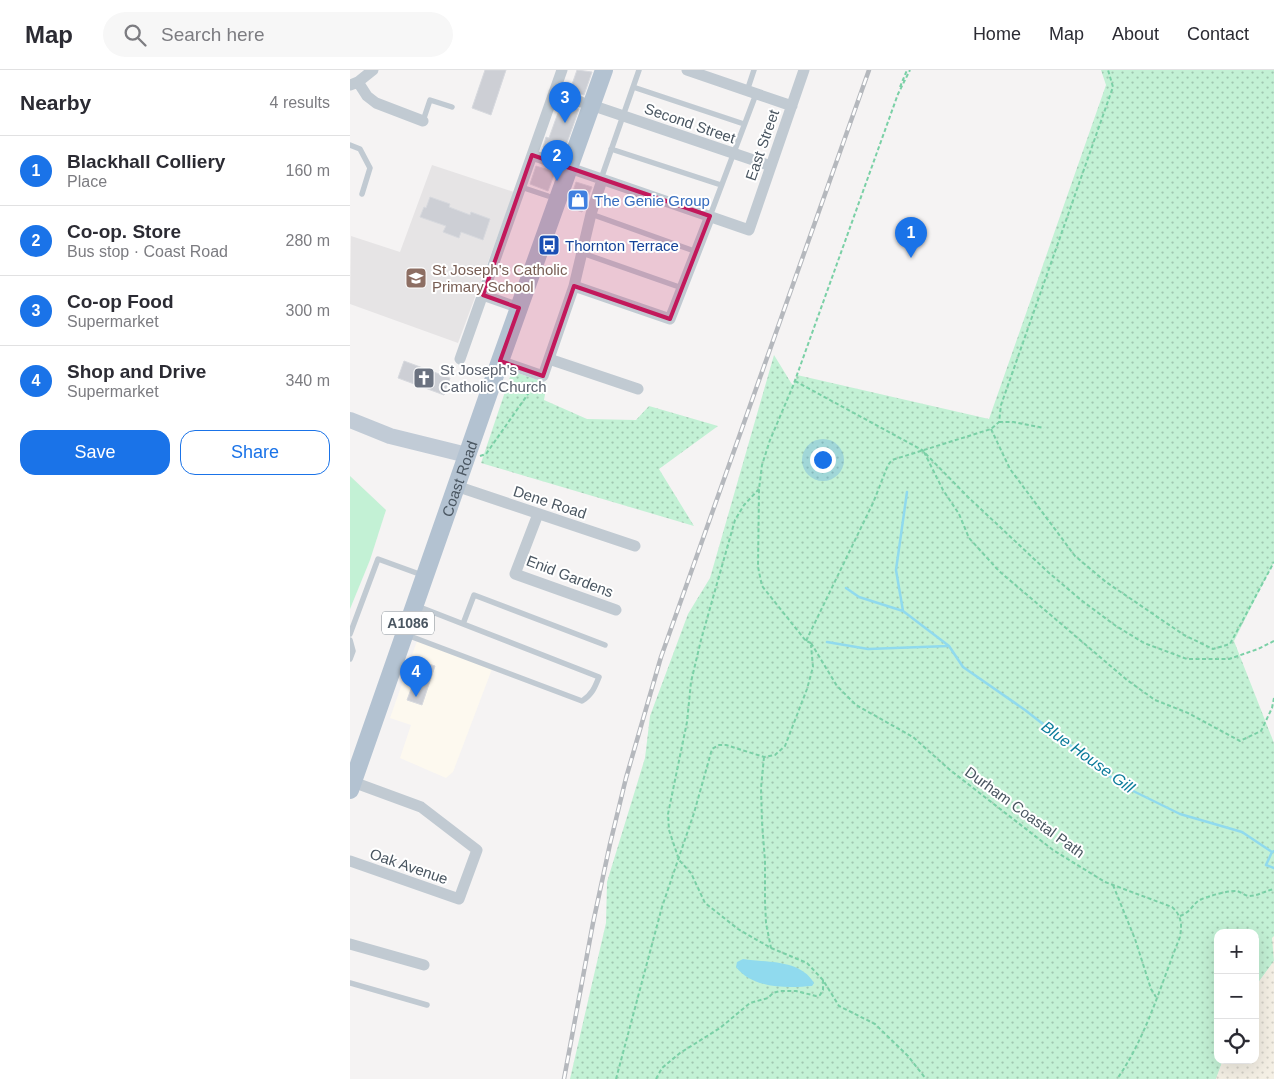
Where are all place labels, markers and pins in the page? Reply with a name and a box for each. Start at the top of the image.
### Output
pin: 3 [549,82,581,123]
pin: 2 [541,140,573,181]
shop icon: The Genie Group [566,188,590,212]
place label: The Genie Group [594,192,710,209]
pin: 1 [895,217,927,258]
bus stop icon: Thornton Terrace [537,233,561,257]
place label: Thornton Terrace [565,237,679,254]
place label: St Joseph's Catholic Primary School [432,261,568,295]
school or university icon: St Joseph's Catholic Primary School [404,266,428,290]
place label: St Joseph's Catholic Church [440,361,547,395]
church icon: St Joseph's Catholic Church [412,366,436,390]
pin: 4 [400,656,432,697]

